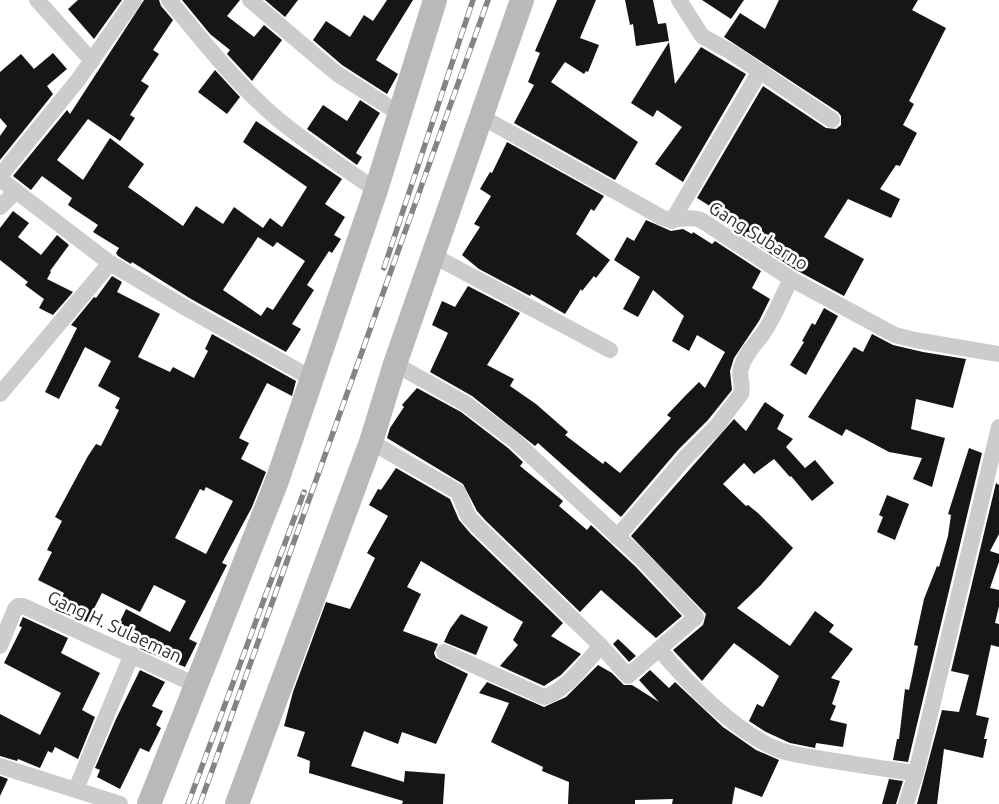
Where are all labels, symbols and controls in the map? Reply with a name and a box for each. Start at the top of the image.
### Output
street label: Gang Subarno [706,197,812,273]
street label: Gang H. Sulaeman [45,586,185,666]

